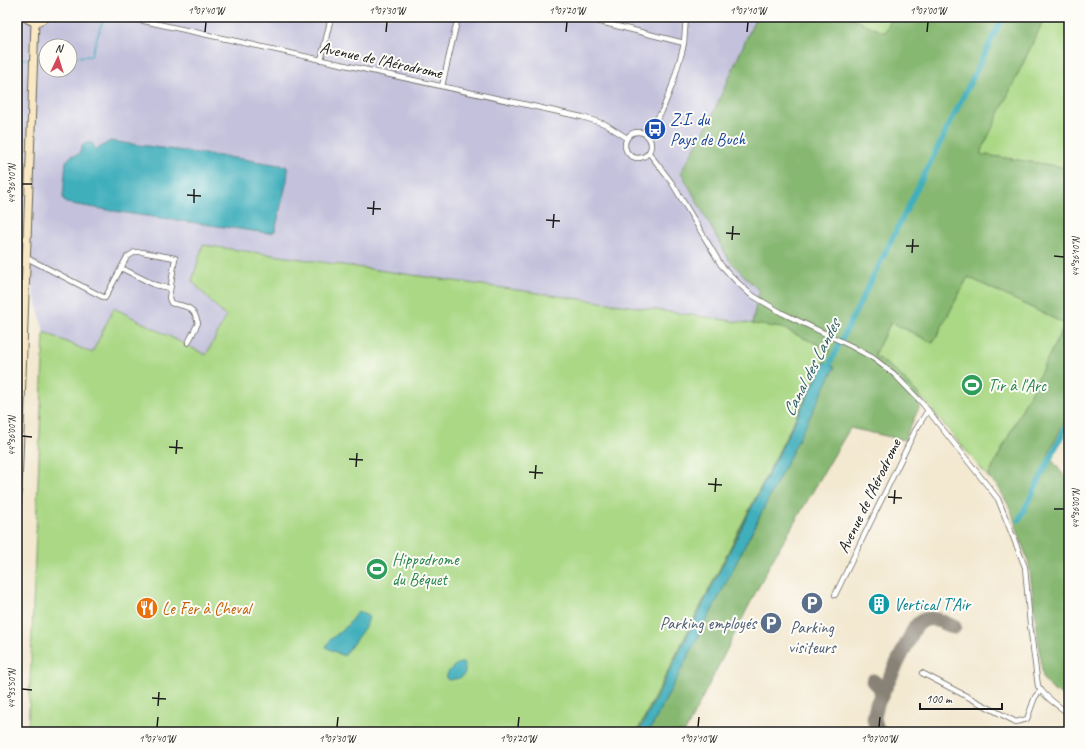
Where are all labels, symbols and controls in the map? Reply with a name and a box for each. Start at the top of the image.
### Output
text: 1°07'40"W [188,4,226,17]
text: 1°07'30"W [369,4,407,17]
text: 1°07'20"W [549,4,587,17]
text: 1°07'10"W [730,4,768,17]
text: 1°07'00"W [910,4,948,17]
street label: Avenue de l'Aérodrome [318,37,445,84]
north arrow [38,38,78,78]
text: N [55,41,65,55]
place label: Z.I. du Pays de Buch [670,109,746,150]
bus stop icon: Z.I. du Pays de Buch [642,116,668,142]
text: 44°36'10"N [5,162,18,204]
text: 44°36'10"N [1069,235,1082,277]
water label: Canal des Landes [777,313,846,420]
sports icon: Tir à l'Arc [959,372,985,398]
place label: Tir à l'Arc [988,375,1047,396]
text: 44°36'00"N [5,414,18,456]
street label: Avenue de l'Aérodrome [832,434,906,557]
text: 44°36'00"N [1069,487,1082,529]
place label: Hippodrome du Béquet [392,549,460,590]
sports icon: Hippodrome du Béquet [364,556,390,582]
parking icon: Parking visiteurs [799,590,825,616]
building icon: Vertical T'Air [866,591,892,617]
place label: Vertical T'Air [894,594,972,615]
restaurant icon: Le Fer à Cheval [134,595,160,621]
place label: Le Fer à Cheval [162,598,254,619]
parking icon: Parking employés [758,610,784,636]
place label: Parking employés [660,613,758,634]
place label: Parking visiteurs [788,617,837,658]
text: 44°35'50"N [5,667,18,709]
scale bar [920,685,1002,711]
text: 100 m [926,691,953,707]
text: 1°07'40"W [139,732,177,745]
text: 1°07'30"W [319,732,357,745]
text: 1°07'20"W [500,732,538,745]
text: 1°07'10"W [680,732,718,745]
text: 1°07'00"W [861,732,899,745]

